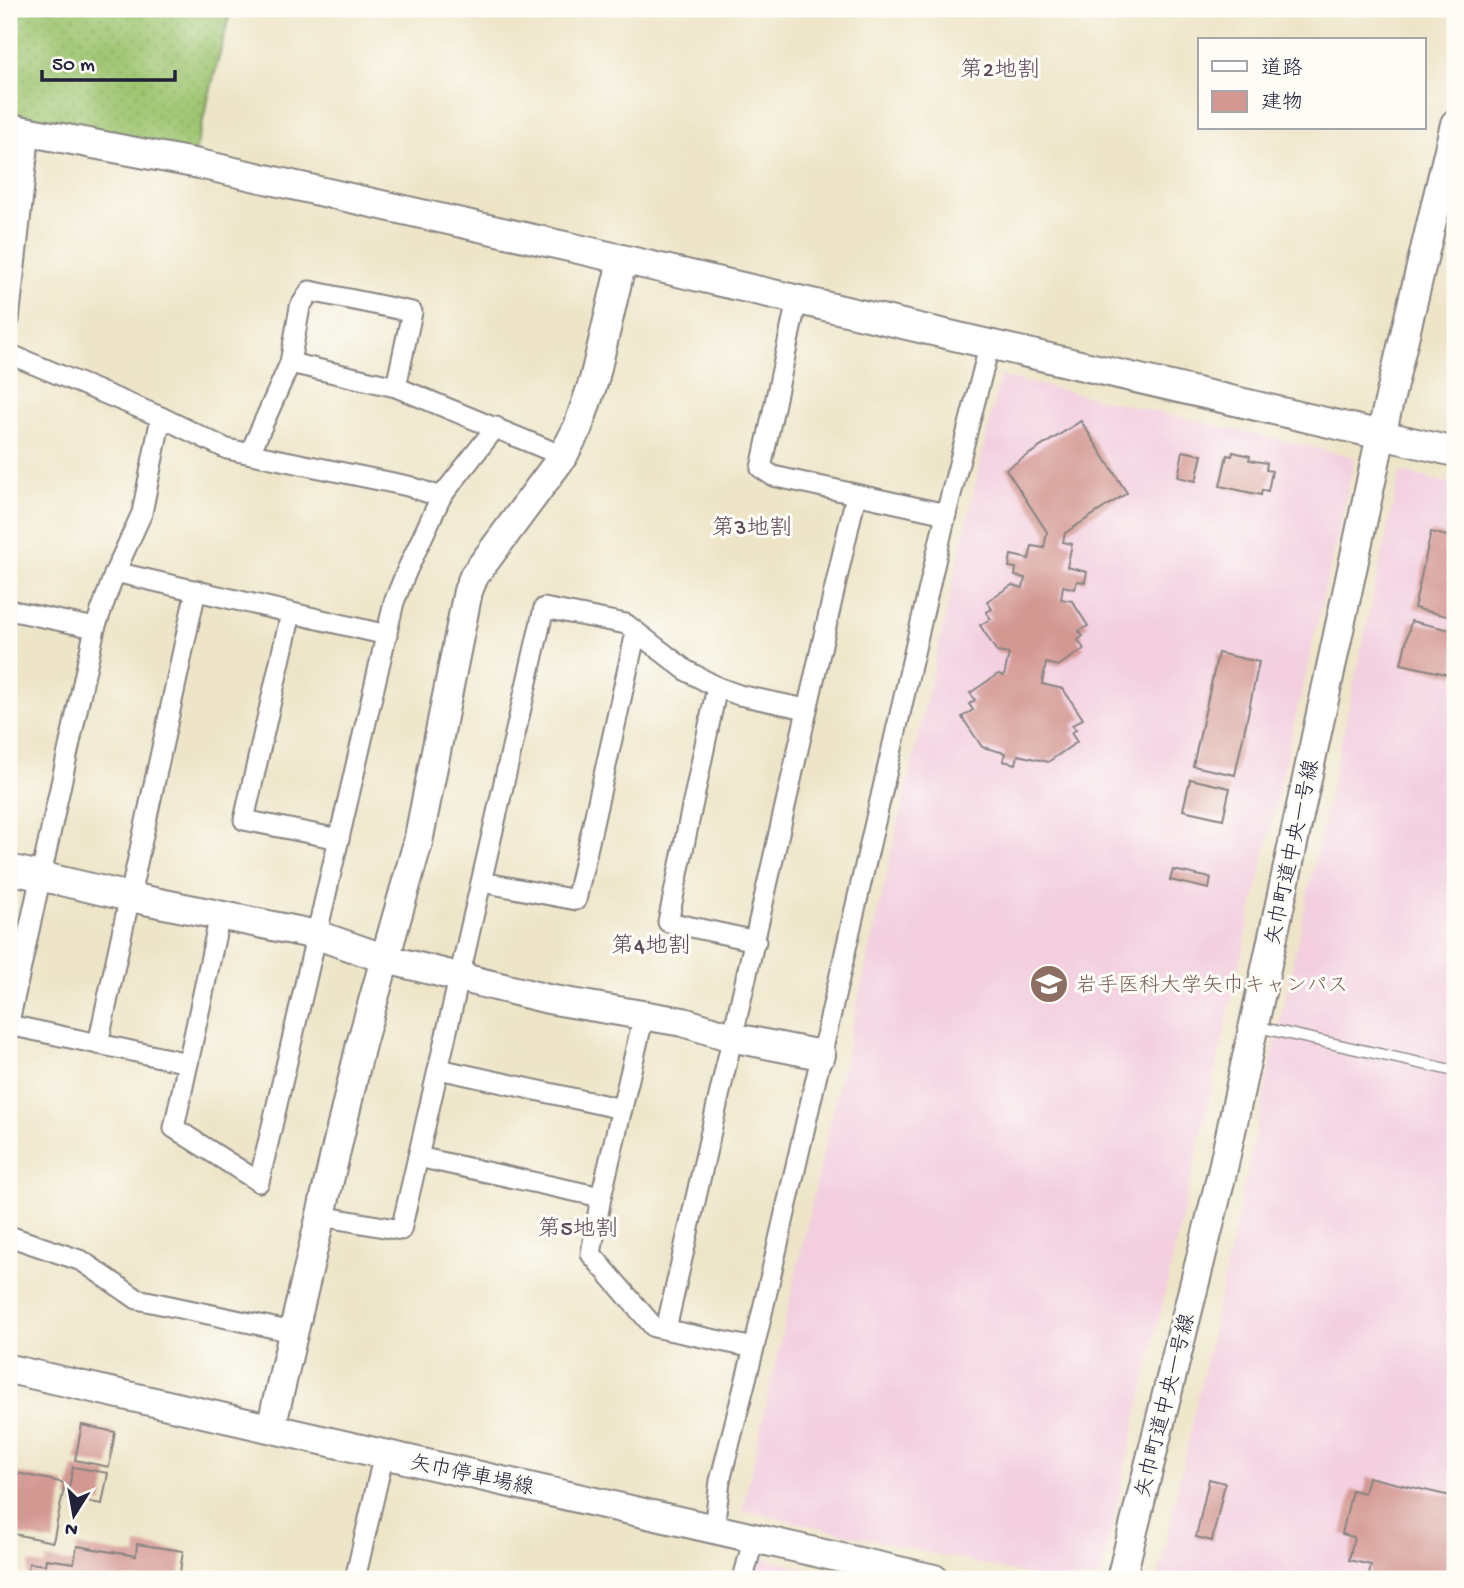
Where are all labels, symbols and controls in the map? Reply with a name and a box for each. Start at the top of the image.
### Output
scale bar [42,38,175,82]
legend [1198,38,1426,130]
text: 50 m [52,54,95,79]
district label: 第2地割 [960,57,1040,85]
text: 道路 [1261,57,1303,83]
text: 建物 [1261,91,1303,117]
district label: 第3地割 [712,515,792,543]
street label: 矢巾町道中央一号線 [1261,757,1326,948]
district label: 第4地割 [611,933,691,961]
school or university icon: 岩手医科大学矢巾キャンパス [1028,963,1070,1005]
place label: 岩手医科大学矢巾キャンパス [1076,973,1348,1000]
district label: 第5地割 [537,1216,619,1244]
street label: 矢巾町道中央一号線 [1130,1311,1202,1501]
street label: 矢巾停車場線 [407,1450,536,1503]
north arrow [38,1480,108,1550]
text: N [63,1516,80,1541]

